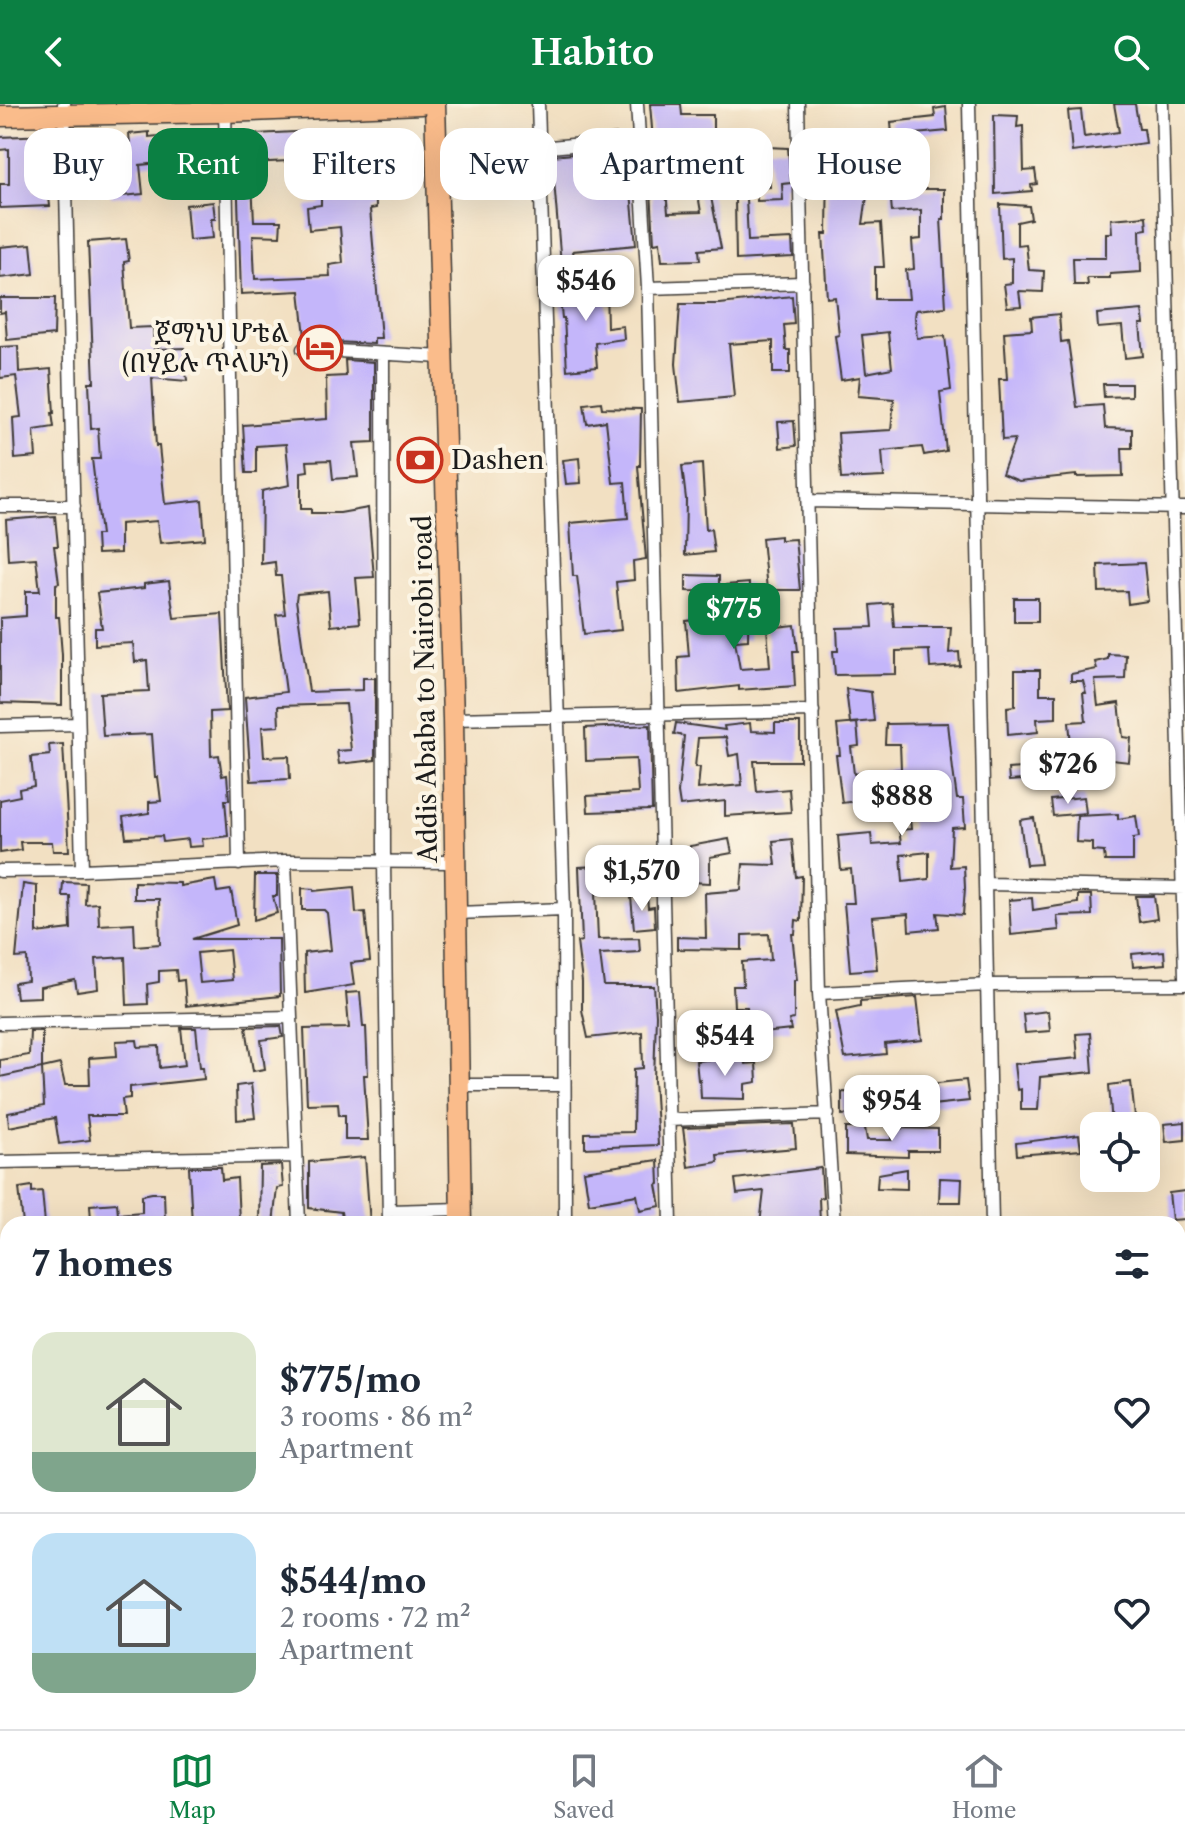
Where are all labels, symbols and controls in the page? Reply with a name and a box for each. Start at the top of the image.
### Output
icon: back [32,30,76,74]
text: Habito [531,30,654,74]
icon: search [1109,30,1153,74]
chip: Buy [24,128,132,200]
chip: Rent [148,128,268,200]
chip: Filters [284,128,424,200]
chip: New [440,128,557,200]
chip: Apartment [573,128,773,200]
chip: House [789,128,930,200]
pin: $546 [539,255,633,323]
text: $546 [556,265,616,297]
place label: ጀማነህ ሆቴል (በሃይሉ ጥላሁን) [122,317,289,379]
hotel icon: ጀማነህ ሆቴል (በሃይሉ ጥላሁን) [296,324,344,372]
bank icon: Dashen [396,436,444,484]
place label: Dashen [451,444,544,476]
street label: Addis Ababa to Nairobi road [406,515,444,864]
pin: $775 [687,583,781,651]
text: $775 [706,593,762,625]
pin: $726 [1021,738,1115,806]
text: $726 [1039,748,1097,780]
pin: $888 [855,770,949,838]
text: $888 [871,780,933,812]
pin: $1,570 [577,845,707,913]
text: $1,570 [603,855,681,887]
pin: $544 [678,1010,772,1078]
text: $544 [695,1020,755,1052]
pin: $954 [845,1075,939,1143]
text: $954 [862,1085,922,1117]
map controls [1080,1112,1160,1192]
button: locate [1080,1112,1160,1192]
icon: filters [1110,1242,1154,1286]
text: 7 homes [32,1243,173,1285]
text: $775/mo [280,1359,421,1401]
icon: home [96,1364,192,1460]
icon: heart [1110,1390,1154,1434]
text: 3 rooms · 86 m² [280,1401,473,1433]
text: Apartment [280,1433,413,1465]
text: $544/mo [280,1560,426,1602]
icon: home [96,1565,192,1661]
icon: heart [1110,1591,1154,1635]
text: 2 rooms · 72 m² [280,1602,471,1634]
text: Apartment [280,1634,413,1666]
tab: Map [169,1749,216,1824]
tab: Saved [553,1749,614,1824]
tab: Home [952,1749,1016,1824]

